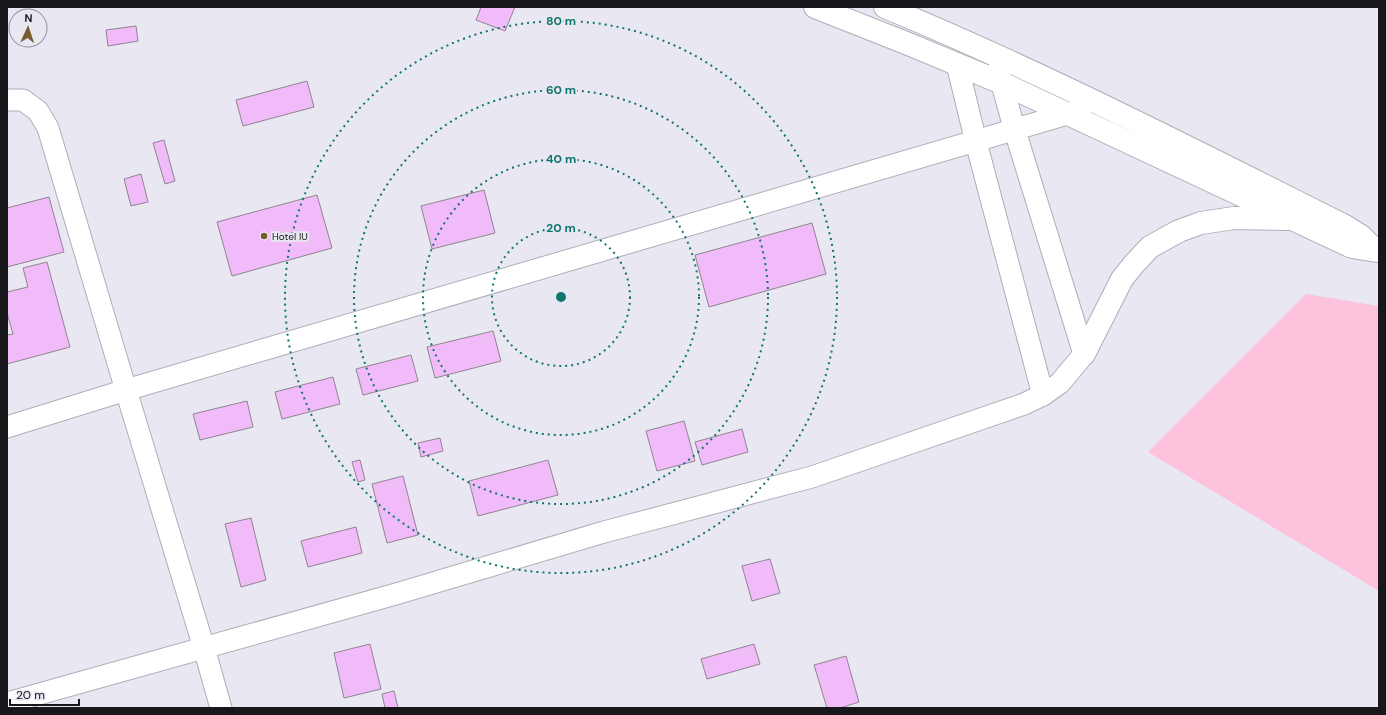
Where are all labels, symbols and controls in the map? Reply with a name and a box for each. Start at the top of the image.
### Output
north arrow [8,8,48,48]
text: N [24,11,33,25]
text: 80 m [546,13,576,29]
text: 60 m [546,82,576,98]
text: 40 m [546,151,576,167]
text: 20 m [546,220,576,236]
place label: Hotel IU [272,230,308,243]
marker: Hotel IU [259,231,269,241]
centre of rings [554,290,568,304]
scale bar [10,681,79,707]
text: 20 m [16,687,45,703]

